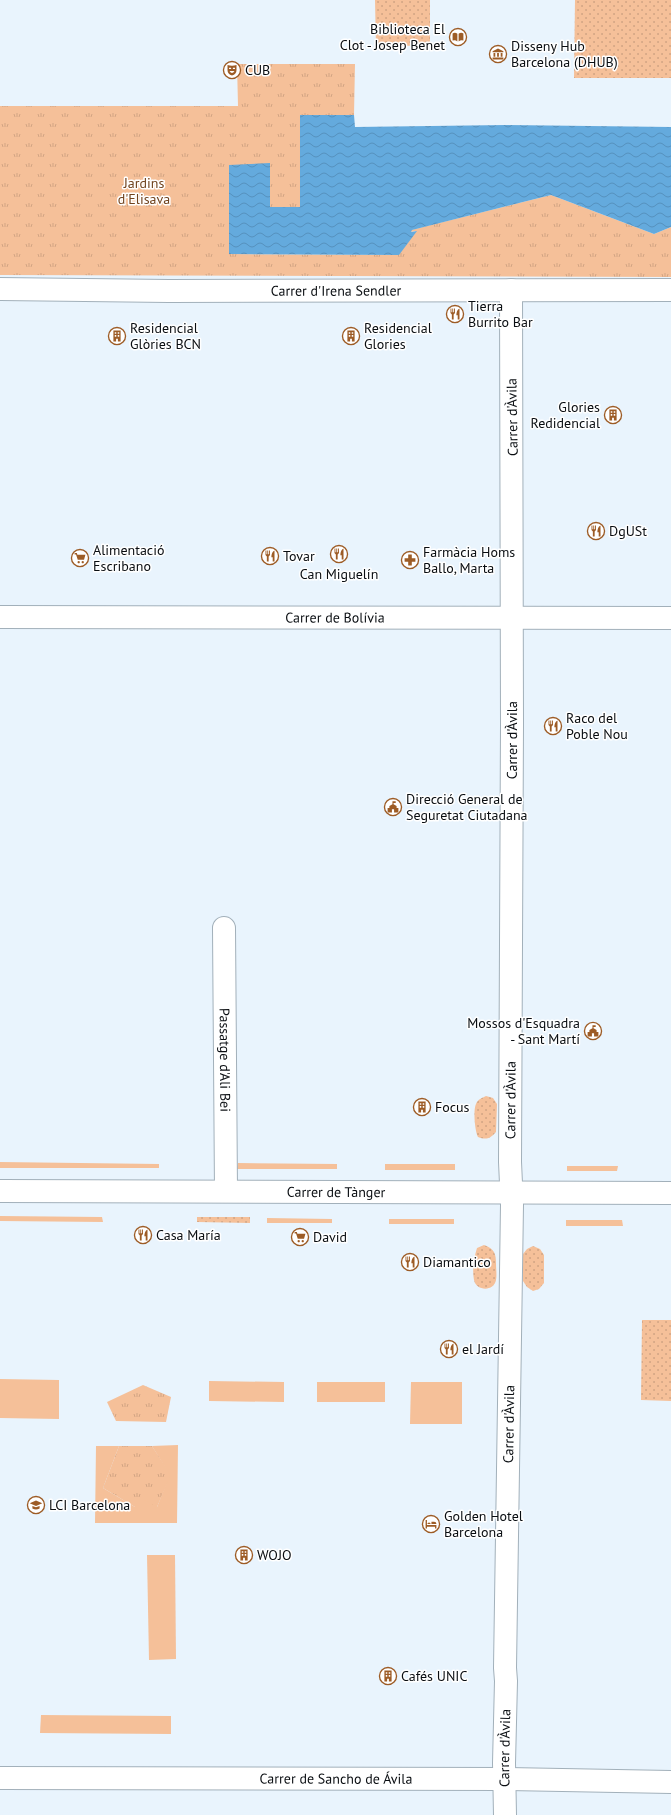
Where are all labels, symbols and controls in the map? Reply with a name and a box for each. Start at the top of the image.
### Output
place label: Biblioteca El Clot - Josep Benet [340,20,445,54]
library icon: Biblioteca El Clot - Josep Benet [448,27,468,47]
place label: Disseny Hub Barcelona (DHUB) [511,37,618,71]
museum icon: Disseny Hub Barcelona (DHUB) [488,44,508,64]
theatre icon: CUB [222,60,242,80]
place label: CUB [245,61,270,79]
park label: Jardins d'Elisava [118,174,170,208]
street label: Carrer d'Irena Sendler [271,282,402,300]
place label: Tierra Burrito Bar [468,297,533,331]
restaurant icon: Tierra Burrito Bar [445,304,465,324]
place label: Residencial Glòries BCN [130,319,201,353]
place label: Residencial Glories [364,319,432,353]
building icon: Residencial Glòries BCN [107,326,127,346]
building icon: Residencial Glories [341,326,361,346]
street label: Carrer d'Àvila [502,378,522,456]
place label: Glories Redidencial [531,398,600,432]
building icon: Glories Redidencial [603,405,623,425]
restaurant icon: DgUSt [586,521,606,541]
place label: DgUSt [609,522,647,540]
place label: Alimentació Escribano [93,541,164,575]
place label: Farmàcia Homs Ballo, Marta [423,543,515,577]
restaurant icon: Can Miguelín [329,544,349,564]
restaurant icon: Tovar [260,546,280,566]
place label: Tovar [283,547,315,565]
supermarket icon: Alimentació Escribano [70,548,90,568]
pharmacy icon: Farmàcia Homs Ballo, Marta [400,550,420,570]
place label: Can Miguelín [300,565,378,583]
street label: Carrer de Bolívia [285,608,385,627]
street label: Carrer d'Àvila [503,701,521,779]
place label: Raco del Poble Nou [566,709,628,743]
restaurant icon: Raco del Poble Nou [543,716,563,736]
place label: Direcció General de Seguretat Ciutadana [406,790,528,824]
public building icon: Direcció General de Seguretat Ciutadana [383,797,403,817]
street label: Passatge d'Ali Bei [216,1008,234,1112]
place label: Mossos d'Esquadra - Sant Martí [467,1014,580,1048]
public building icon: Mossos d'Esquadra - Sant Martí [583,1021,603,1041]
street label: Carrer d'Àvila [501,1061,520,1139]
building icon: Focus [412,1097,432,1117]
place label: Focus [435,1098,470,1116]
street label: Carrer de Tànger [287,1183,386,1201]
restaurant icon: Casa María [133,1225,153,1245]
place label: Casa María [156,1226,221,1244]
supermarket icon: David [290,1227,310,1247]
place label: David [313,1228,347,1246]
restaurant icon: Diamantico [400,1252,420,1272]
place label: Diamantico [423,1253,491,1271]
restaurant icon: el Jardí [439,1339,459,1359]
place label: el Jardí [462,1340,504,1358]
street label: Carrer d'Àvila [499,1385,518,1463]
school or university icon: LCI Barcelona [26,1495,46,1515]
place label: LCI Barcelona [49,1496,130,1514]
place label: Golden Hotel Barcelona [444,1507,523,1541]
hotel icon: Golden Hotel Barcelona [421,1514,441,1534]
building icon: WOJO [234,1545,254,1565]
place label: WOJO [257,1546,292,1564]
building icon: Cafés UNIC [378,1666,398,1686]
place label: Cafés UNIC [401,1667,467,1685]
street label: Carrer d'Àvila [495,1709,514,1787]
street label: Carrer de Sancho de Ávila [260,1770,413,1788]

